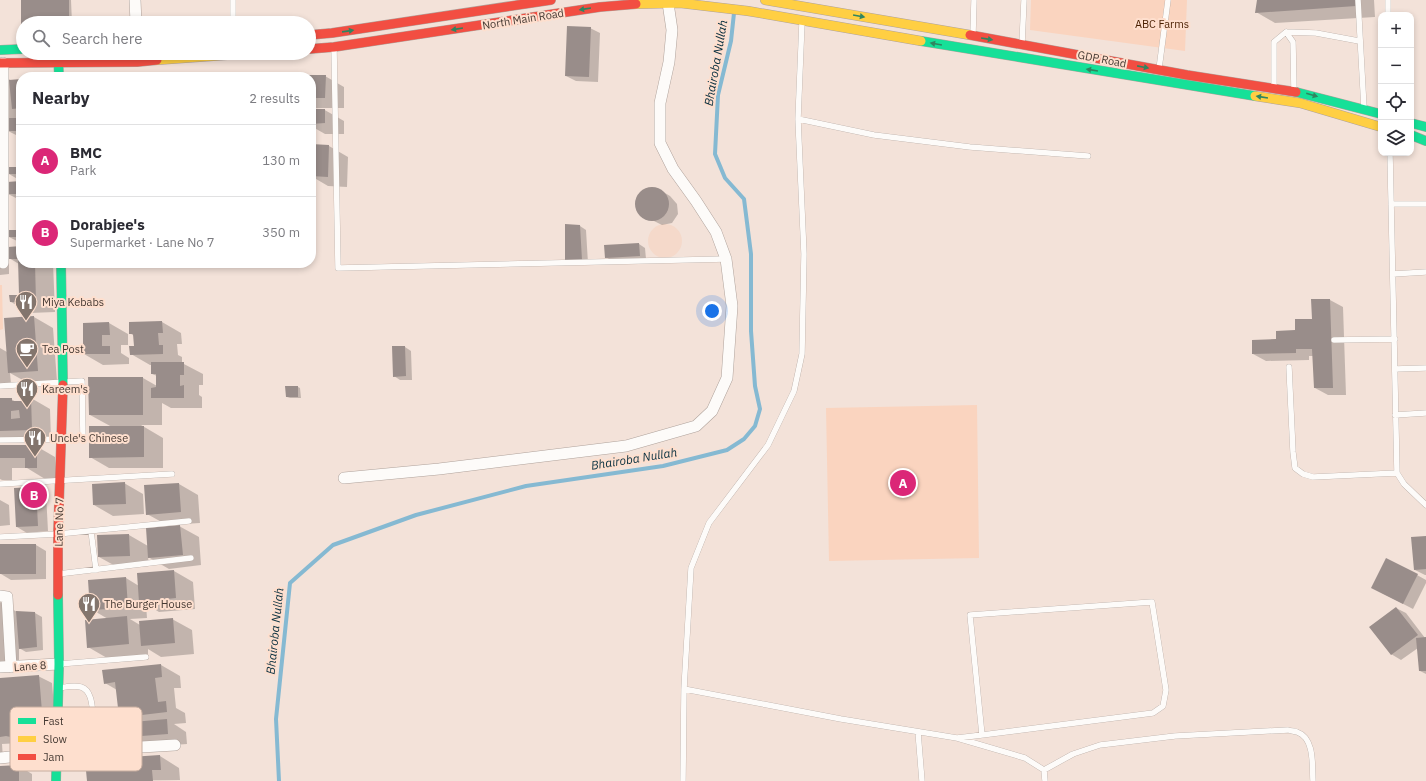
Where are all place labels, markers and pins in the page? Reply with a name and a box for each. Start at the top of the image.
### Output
restaurant icon: Miya Kebabs [13,289,39,322]
place label: Miya Kebabs [42,295,104,309]
cafe icon: Tea Post [14,336,40,369]
place label: Tea Post [42,342,84,356]
restaurant icon: Kareem's [14,376,40,409]
place label: Kareem's [42,382,88,396]
restaurant icon: Uncle's Chinese [22,425,48,458]
place label: Uncle's Chinese [50,431,128,445]
pin: A [890,468,916,498]
pin: B [21,480,47,510]
restaurant icon: The Burger House [76,591,102,624]
place label: The Burger House [104,597,192,611]

